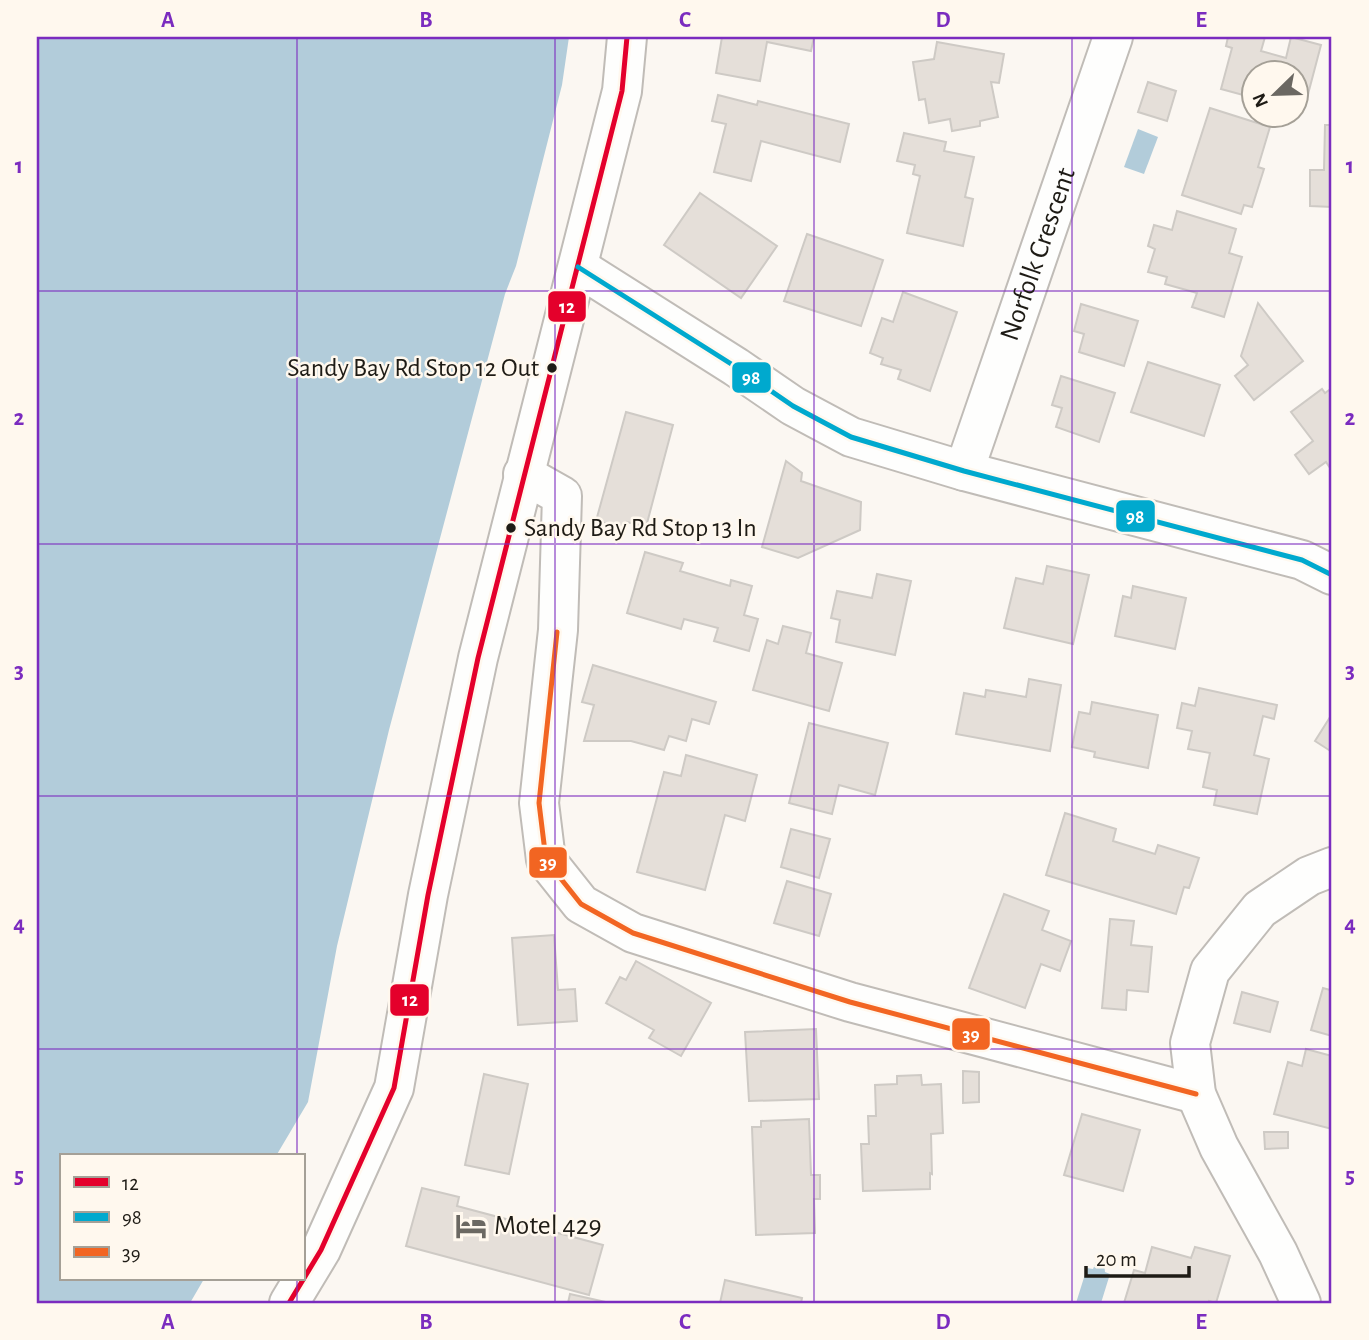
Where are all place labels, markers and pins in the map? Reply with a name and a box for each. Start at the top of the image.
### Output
place label: Sandy Bay Rd Stop 12 Out [287,355,539,381]
marker: Sandy Bay Rd Stop 12 Out [545,361,559,375]
place label: Sandy Bay Rd Stop 13 In [524,515,757,541]
marker: Sandy Bay Rd Stop 13 In [504,521,518,535]
hotel icon: Motel 429 [454,1209,488,1243]
place label: Motel 429 [494,1212,602,1240]

